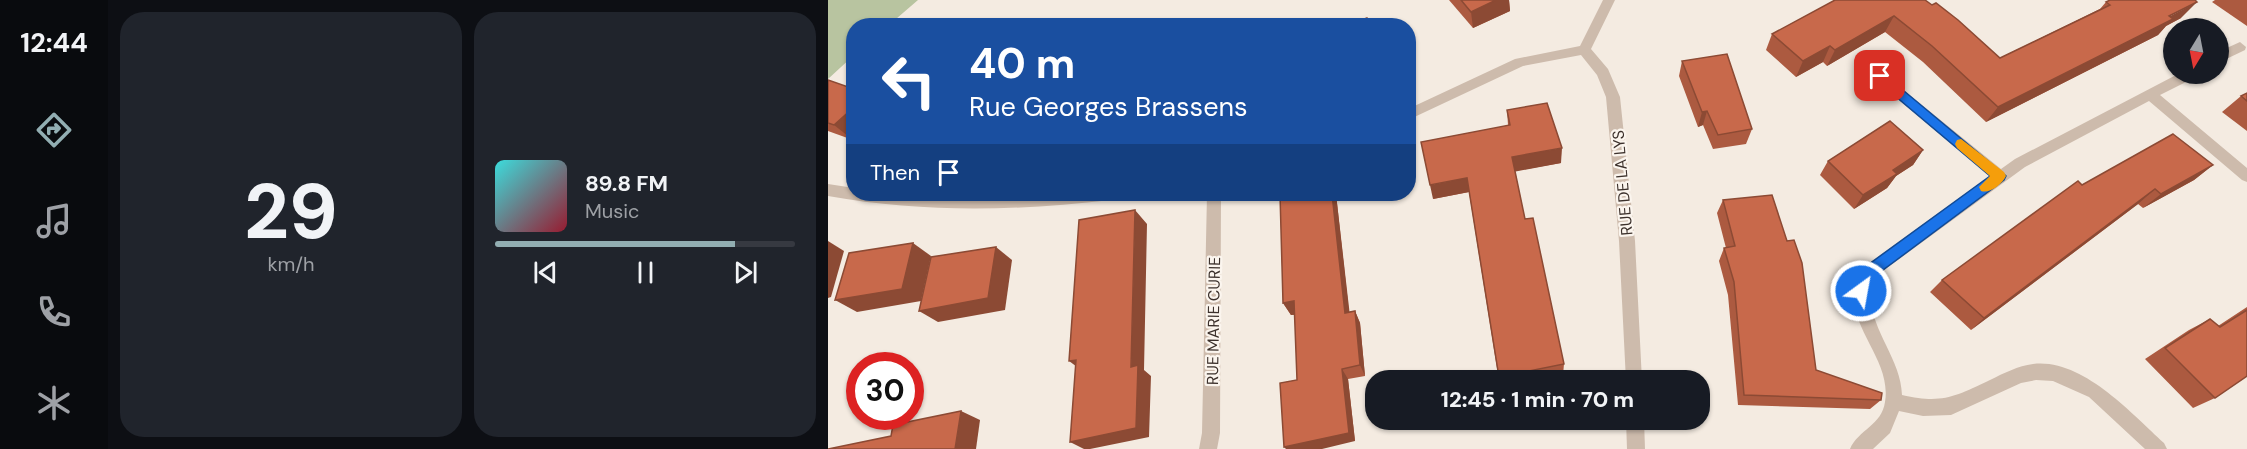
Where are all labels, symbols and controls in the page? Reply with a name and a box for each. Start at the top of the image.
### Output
north arrow [2163,18,2229,84]
map controls [2163,18,2229,84]
text: 12:44 [20,25,88,60]
text: 40 m [969,36,1075,91]
icon: left [870,42,948,120]
pin [1854,50,1905,101]
icon: arrive [1863,59,1896,92]
text: Rue Georges Brassens [969,89,1248,124]
icon: directions [33,109,75,151]
street label: RUE DE LA LYS [1607,129,1638,236]
icon: arrive [932,156,965,189]
text: Then [870,158,920,187]
text: 29 [244,161,338,262]
text: 89.8 FM [585,169,668,198]
text: Music [585,198,640,224]
icon: music [33,200,75,242]
text: km/h [267,251,315,277]
icon: previous [529,256,562,289]
icon: pause [629,256,662,289]
icon: next [729,256,762,289]
street label: RUE MARIE CURIE [1202,257,1225,385]
position arrow [1829,259,1893,323]
icon: phone [33,291,75,333]
speed limit sign: 30 [846,352,924,430]
icon: climate [33,382,75,424]
text: 12:45 · 1 min · 70 m [1441,385,1634,414]

